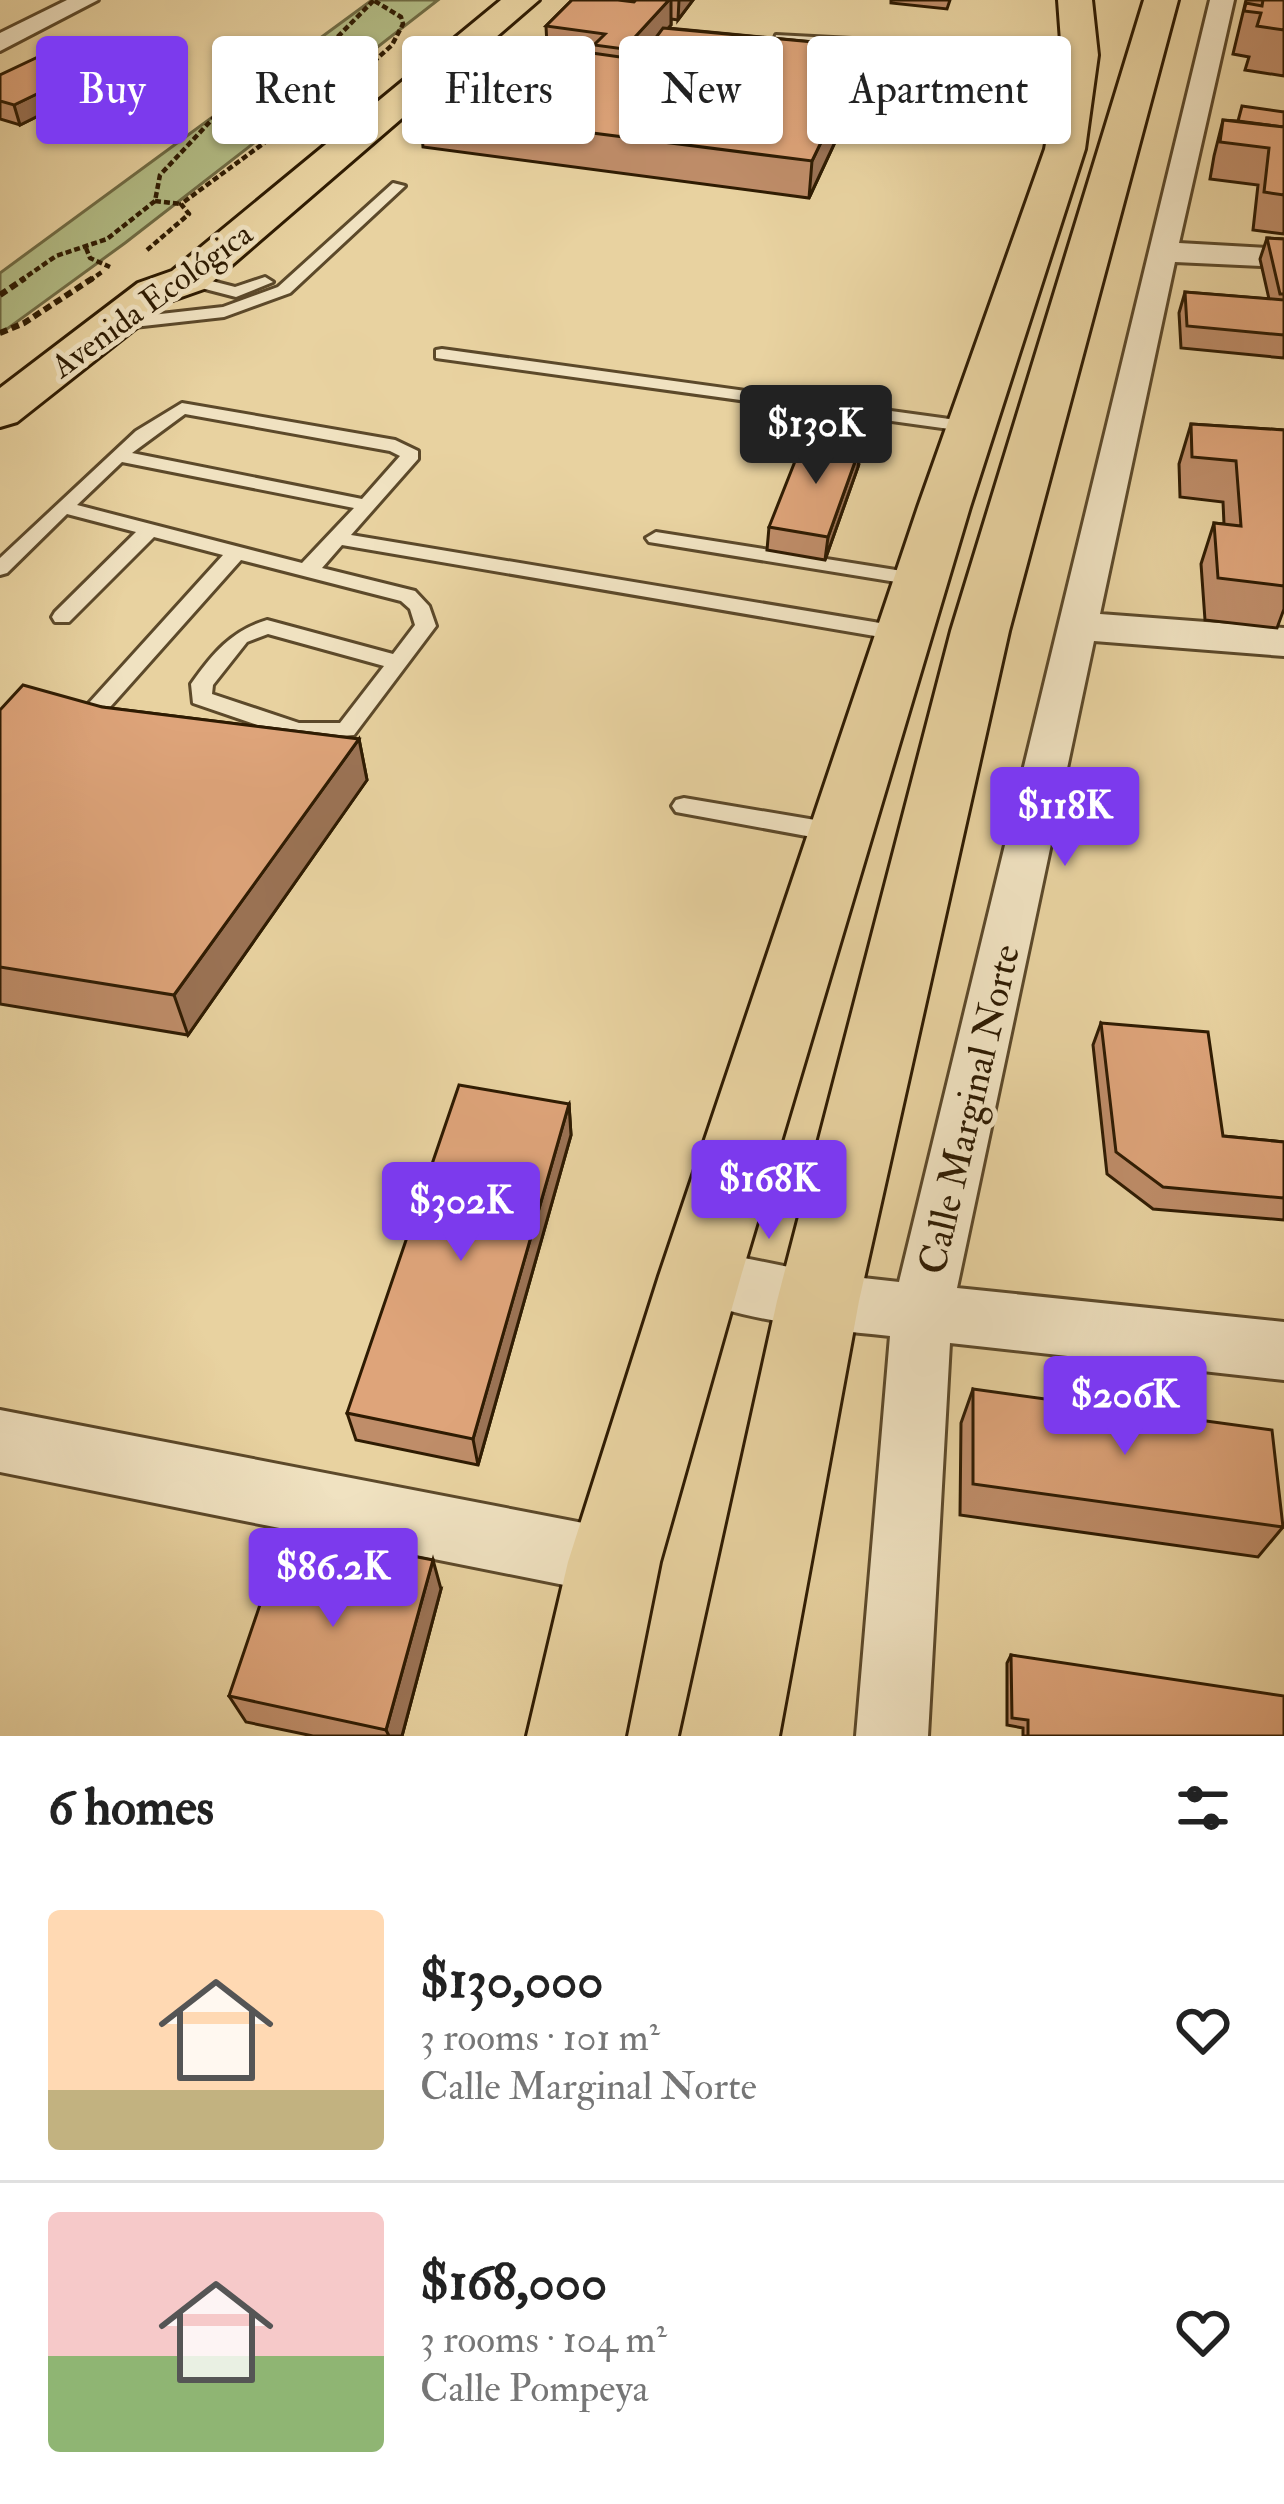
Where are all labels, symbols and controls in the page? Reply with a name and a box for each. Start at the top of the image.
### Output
chip: Buy [36,36,188,144]
chip: Rent [212,36,378,144]
chip: Filters [402,36,595,144]
chip: New [619,36,783,144]
chip: Apartment [807,36,1071,144]
street label: Avenida Ecológica [42,213,261,388]
pin: $130K [732,385,900,487]
text: $130K [767,399,865,448]
pin: $118K [981,767,1149,869]
text: $118K [1017,781,1113,830]
street label: Calle Marginal Norte [908,940,1031,1279]
pin: $168K [685,1140,853,1242]
text: $168K [718,1154,820,1203]
pin: $302K [377,1162,545,1264]
text: $302K [409,1176,513,1225]
pin: $206K [1041,1356,1209,1458]
text: $206K [1071,1370,1179,1419]
pin: $86.2K [235,1528,431,1630]
text: $86.2K [276,1542,390,1591]
icon: filters [1170,1775,1236,1841]
text: 6 homes [48,1776,214,1840]
text: $130,000 [420,1949,603,2013]
icon: home [144,1958,288,2102]
icon: heart [1170,1997,1236,2063]
text: 3 rooms · 101 m² [420,2013,660,2062]
text: Calle Marginal Norte [420,2062,757,2111]
text: $168,000 [420,2251,607,2315]
icon: home [144,2260,288,2404]
icon: heart [1170,2299,1236,2365]
text: 3 rooms · 104 m² [420,2315,667,2364]
text: Calle Pompeya [420,2364,648,2413]

